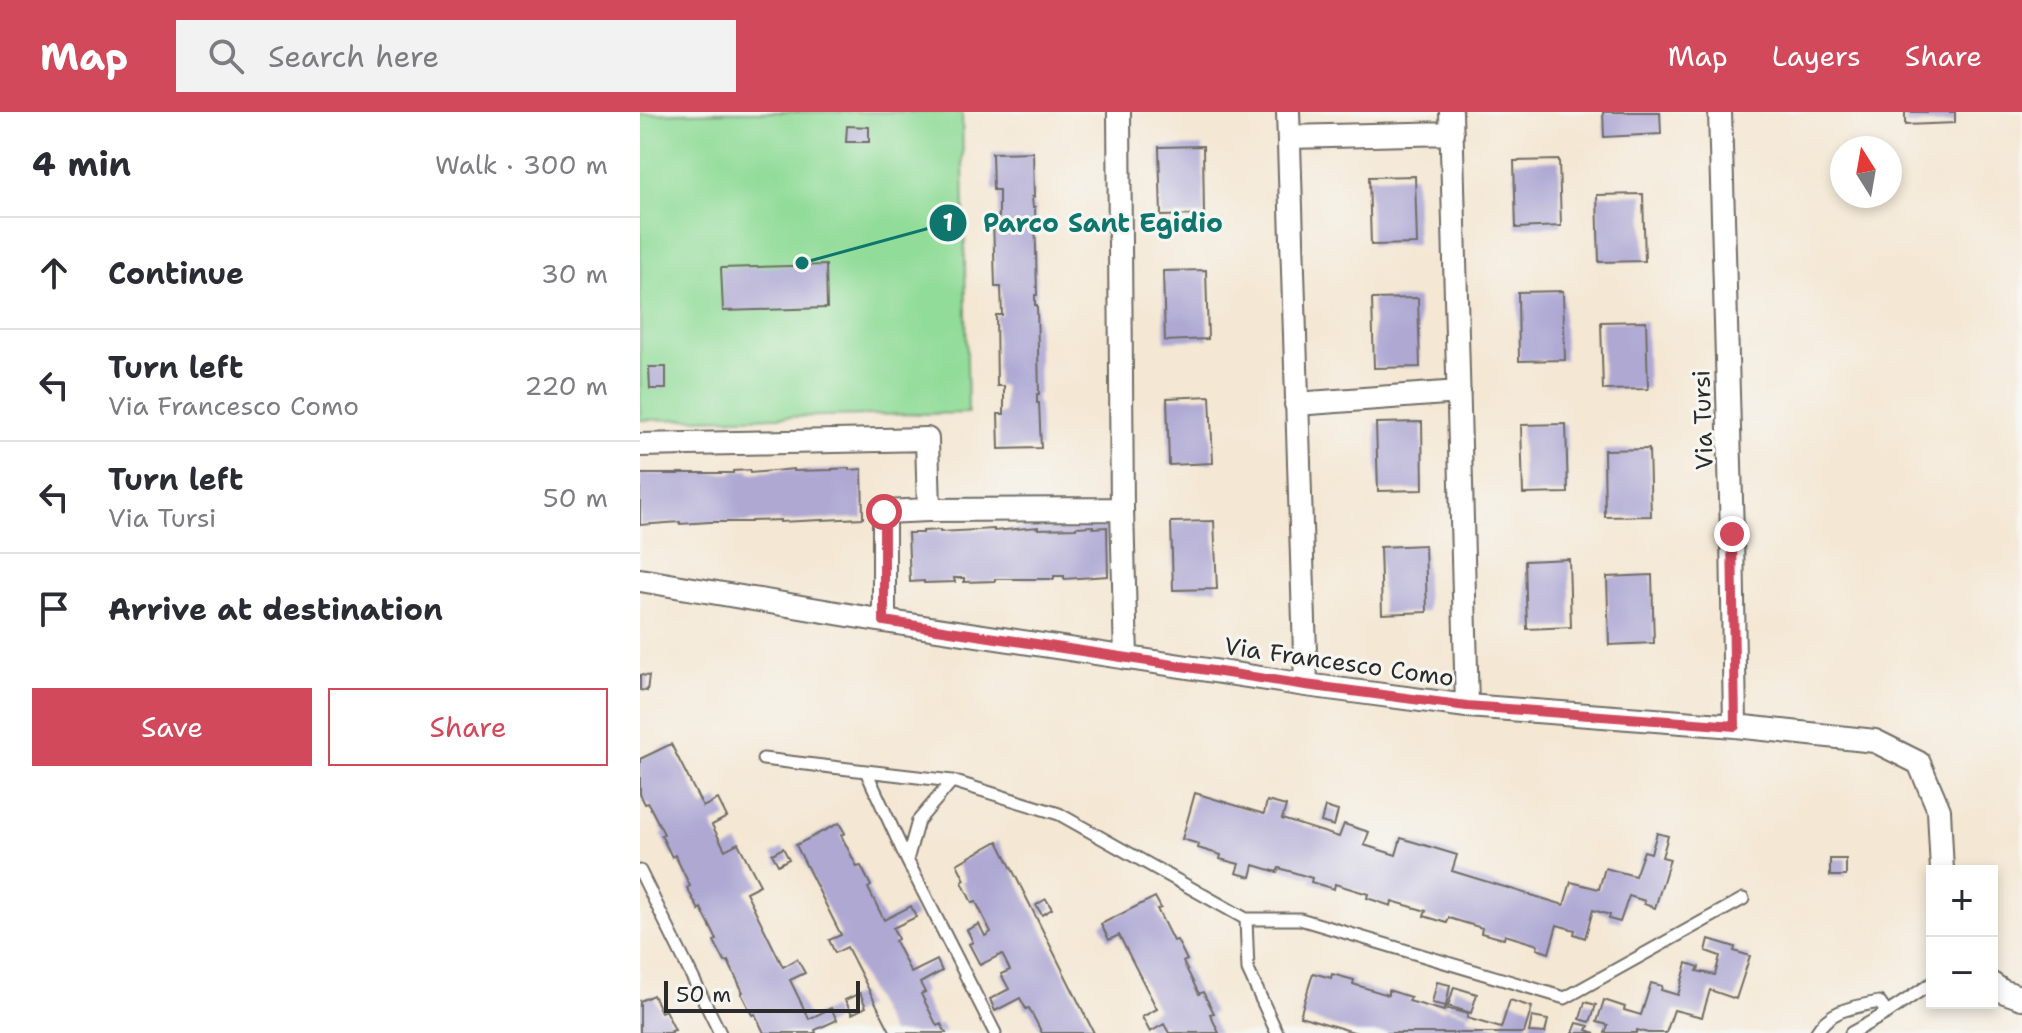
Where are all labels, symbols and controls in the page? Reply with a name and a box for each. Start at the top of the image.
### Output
search box [176,20,736,92]
text: Map [40,31,128,82]
icon: search [204,34,248,78]
text: Search here [268,36,439,77]
text: Map [1668,37,1728,75]
text: Layers [1772,37,1861,75]
text: Share [1905,37,1982,75]
north arrow [1830,136,1902,208]
text: 4 min [32,141,131,187]
text: Walk · 300 m [435,147,608,182]
callout: Parco Sant Egidio [928,198,1239,248]
text: Parco Sant Egidio [983,205,1223,240]
text: 1 [943,207,953,239]
icon: ahead [32,251,76,295]
text: Continue [108,253,244,294]
text: 30 m [541,256,608,291]
text: Turn left [108,347,243,388]
icon: left [32,363,76,407]
text: 220 m [524,368,608,403]
street label: Via Tursi [1685,369,1721,471]
text: Via Francesco Como [108,388,359,423]
text: Turn left [108,459,243,500]
icon: left [32,475,76,519]
text: 50 m [543,480,608,515]
route start [866,494,902,530]
text: Via Tursi [108,500,216,535]
route end [1714,516,1750,552]
icon: arrive [32,587,76,631]
text: Arrive at destination [108,589,443,630]
street label: Via Francesco Como [1222,630,1456,694]
button: Save [32,688,312,766]
button: Share [328,688,608,766]
map controls [1926,865,1998,1009]
button: + [1926,865,1998,937]
button: − [1926,937,1998,1009]
scale bar [664,977,860,1013]
text: 50 m [676,980,731,1009]

